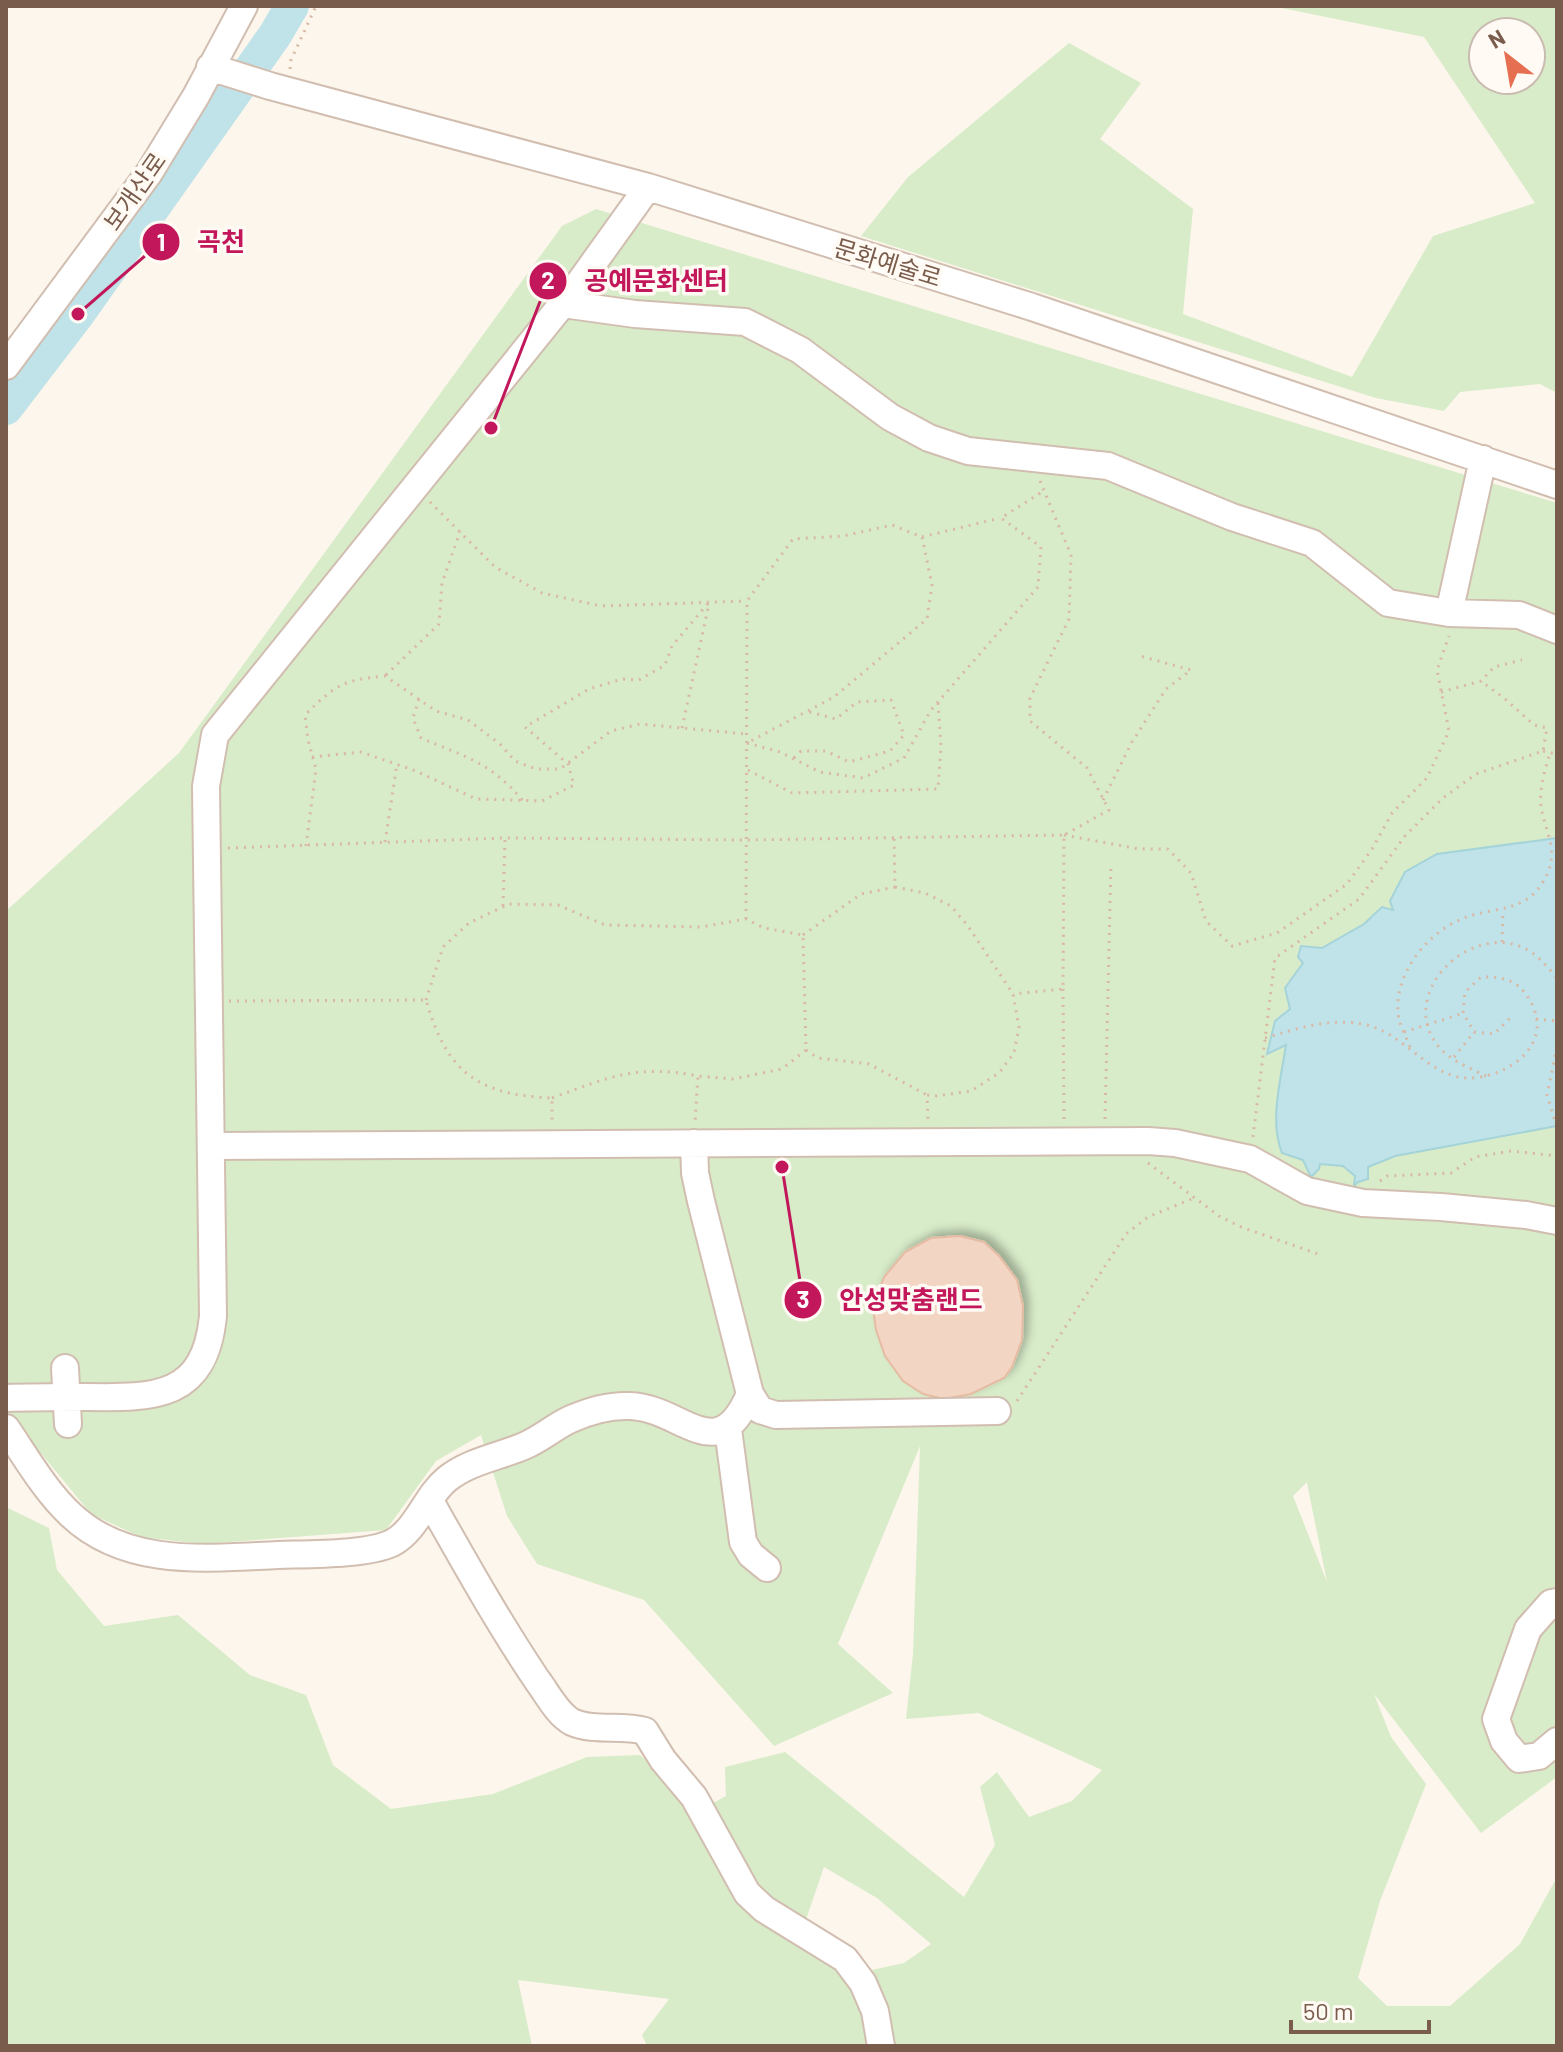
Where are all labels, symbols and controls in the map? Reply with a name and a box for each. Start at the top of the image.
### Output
north arrow [1467,16,1547,96]
text: N [1483,23,1509,53]
street label: 보개산로 [97,147,171,235]
callout: 곡천 [141,217,261,267]
text: 곡천 [197,225,245,256]
text: 1 [157,227,165,256]
street label: 문화예술로 [831,232,945,292]
callout: 공예문화센터 [528,256,744,306]
text: 공예문화센터 [584,264,728,295]
text: 2 [541,265,555,294]
callout: 안성맞춤랜드 [783,1275,998,1325]
text: 안성맞춤랜드 [839,1283,983,1314]
text: 3 [797,1284,809,1313]
scale bar [1291,1984,1429,2034]
text: 50 m [1303,1996,1354,2025]

